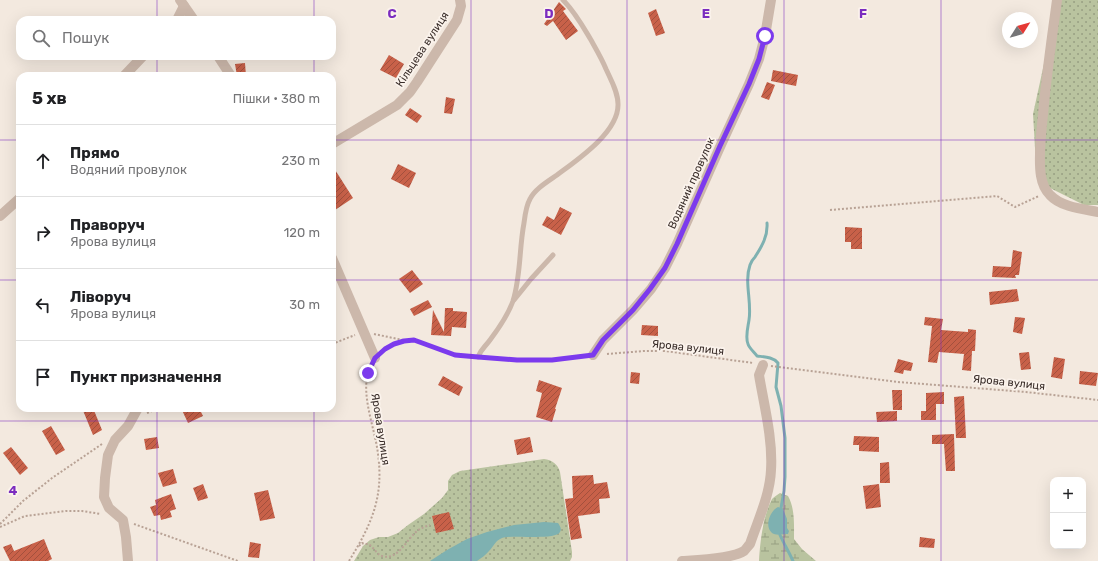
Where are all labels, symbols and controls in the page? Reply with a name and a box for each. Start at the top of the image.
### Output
text: C [387,6,397,21]
text: D [544,6,554,21]
text: E [702,6,710,21]
text: F [859,6,867,21]
street label: Кільцева вулиця [393,9,452,89]
north arrow [1002,12,1038,48]
search box [16,16,336,60]
icon: search [30,27,52,49]
route start [756,27,774,45]
text: Пошук [62,29,109,47]
text: 5 хв [32,88,67,108]
text: Пішки · 380 m [233,91,320,106]
street label: Водяний провулок [665,135,718,231]
text: Прямо [70,144,120,162]
icon: ahead [32,150,54,172]
text: 230 m [282,153,320,168]
text: Водяний провулок [70,162,187,177]
text: Праворуч [70,216,145,234]
icon: right [32,222,54,244]
text: 120 m [284,225,320,240]
text: Ярова вулиця [70,234,156,249]
text: Ліворуч [70,288,131,306]
icon: left [32,294,54,316]
text: 30 m [289,297,320,312]
text: Ярова вулиця [70,306,156,321]
street label: Ярова вулиця [651,337,725,358]
route end [359,364,377,382]
icon: arrive [32,366,54,388]
text: Пункт призначення [70,368,222,386]
street label: Ярова вулиця [972,372,1046,393]
street label: Ярова вулиця [368,392,393,466]
map controls [1050,477,1086,549]
button: + [1050,477,1086,513]
text: 4 [9,483,18,498]
button: − [1050,513,1086,549]

